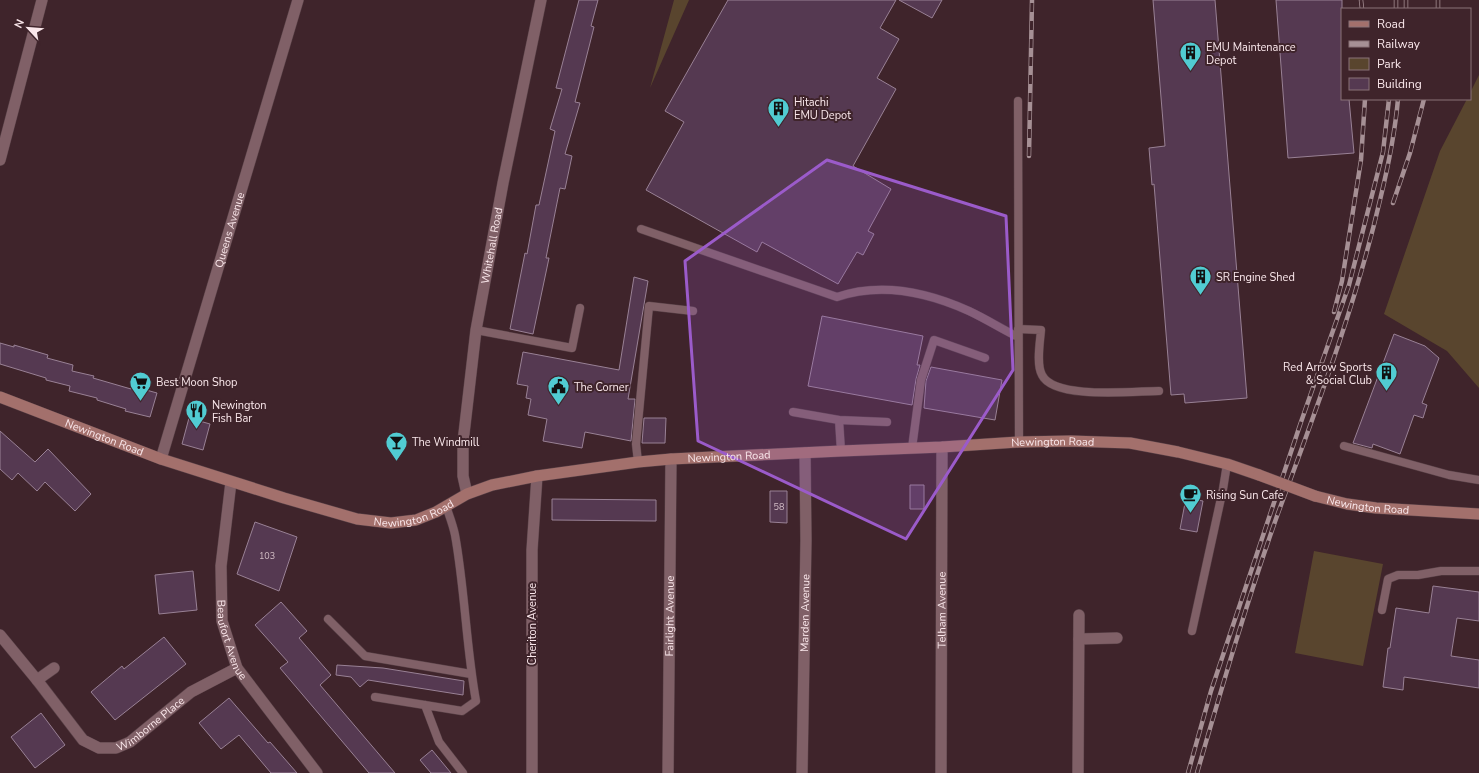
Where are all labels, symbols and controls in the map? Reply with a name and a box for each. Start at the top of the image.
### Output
north arrow [8,8,48,48]
legend [1341,8,1471,100]
text: Road [1377,16,1405,32]
text: N [11,17,28,31]
text: Railway [1377,36,1421,52]
building icon: EMU Maintenance Depot [1177,40,1203,73]
place label: EMU Maintenance Depot [1206,40,1296,68]
text: Park [1377,56,1402,72]
text: Building [1377,76,1422,92]
building icon: Hitachi EMU Depot [765,95,791,128]
place label: Hitachi EMU Depot [794,95,851,123]
street label: Queens Avenue [211,190,248,270]
street label: Whitehall Road [478,206,506,285]
building icon: SR Engine Shed [1188,264,1214,297]
place label: SR Engine Shed [1216,270,1295,285]
place label: Red Arrow Sports & Social Club [1283,360,1372,388]
building icon: Red Arrow Sports & Social Club [1374,360,1400,393]
supermarket icon: Best Moon Shop [128,369,154,402]
public building icon: The Corner [546,374,572,407]
place label: Best Moon Shop [156,375,237,390]
place label: The Corner [574,380,629,395]
restaurant icon: Newington Fish Bar [184,398,210,431]
place label: Newington Fish Bar [212,398,267,426]
street label: Newington Road [63,416,146,460]
bar icon: The Windmill [383,429,409,462]
street label: Newington Road [1011,434,1094,450]
place label: The Windmill [412,435,480,450]
street label: Newington Road [687,447,771,466]
cafe icon: Rising Sun Cafe [1178,482,1204,515]
place label: Rising Sun Cafe [1206,488,1284,503]
street label: Newington Road [1325,492,1410,518]
street label: Newington Road [373,496,457,531]
house number: 58 [774,501,784,513]
house number: 103 [259,550,275,562]
street label: Telham Avenue [934,571,950,648]
street label: Marden Avenue [797,574,813,652]
street label: Fairlight Avenue [662,575,678,657]
street label: Cheriton Avenue [525,583,540,665]
street label: Beaufort Avenue [214,600,250,683]
street label: Wimborne Place [114,693,188,755]

